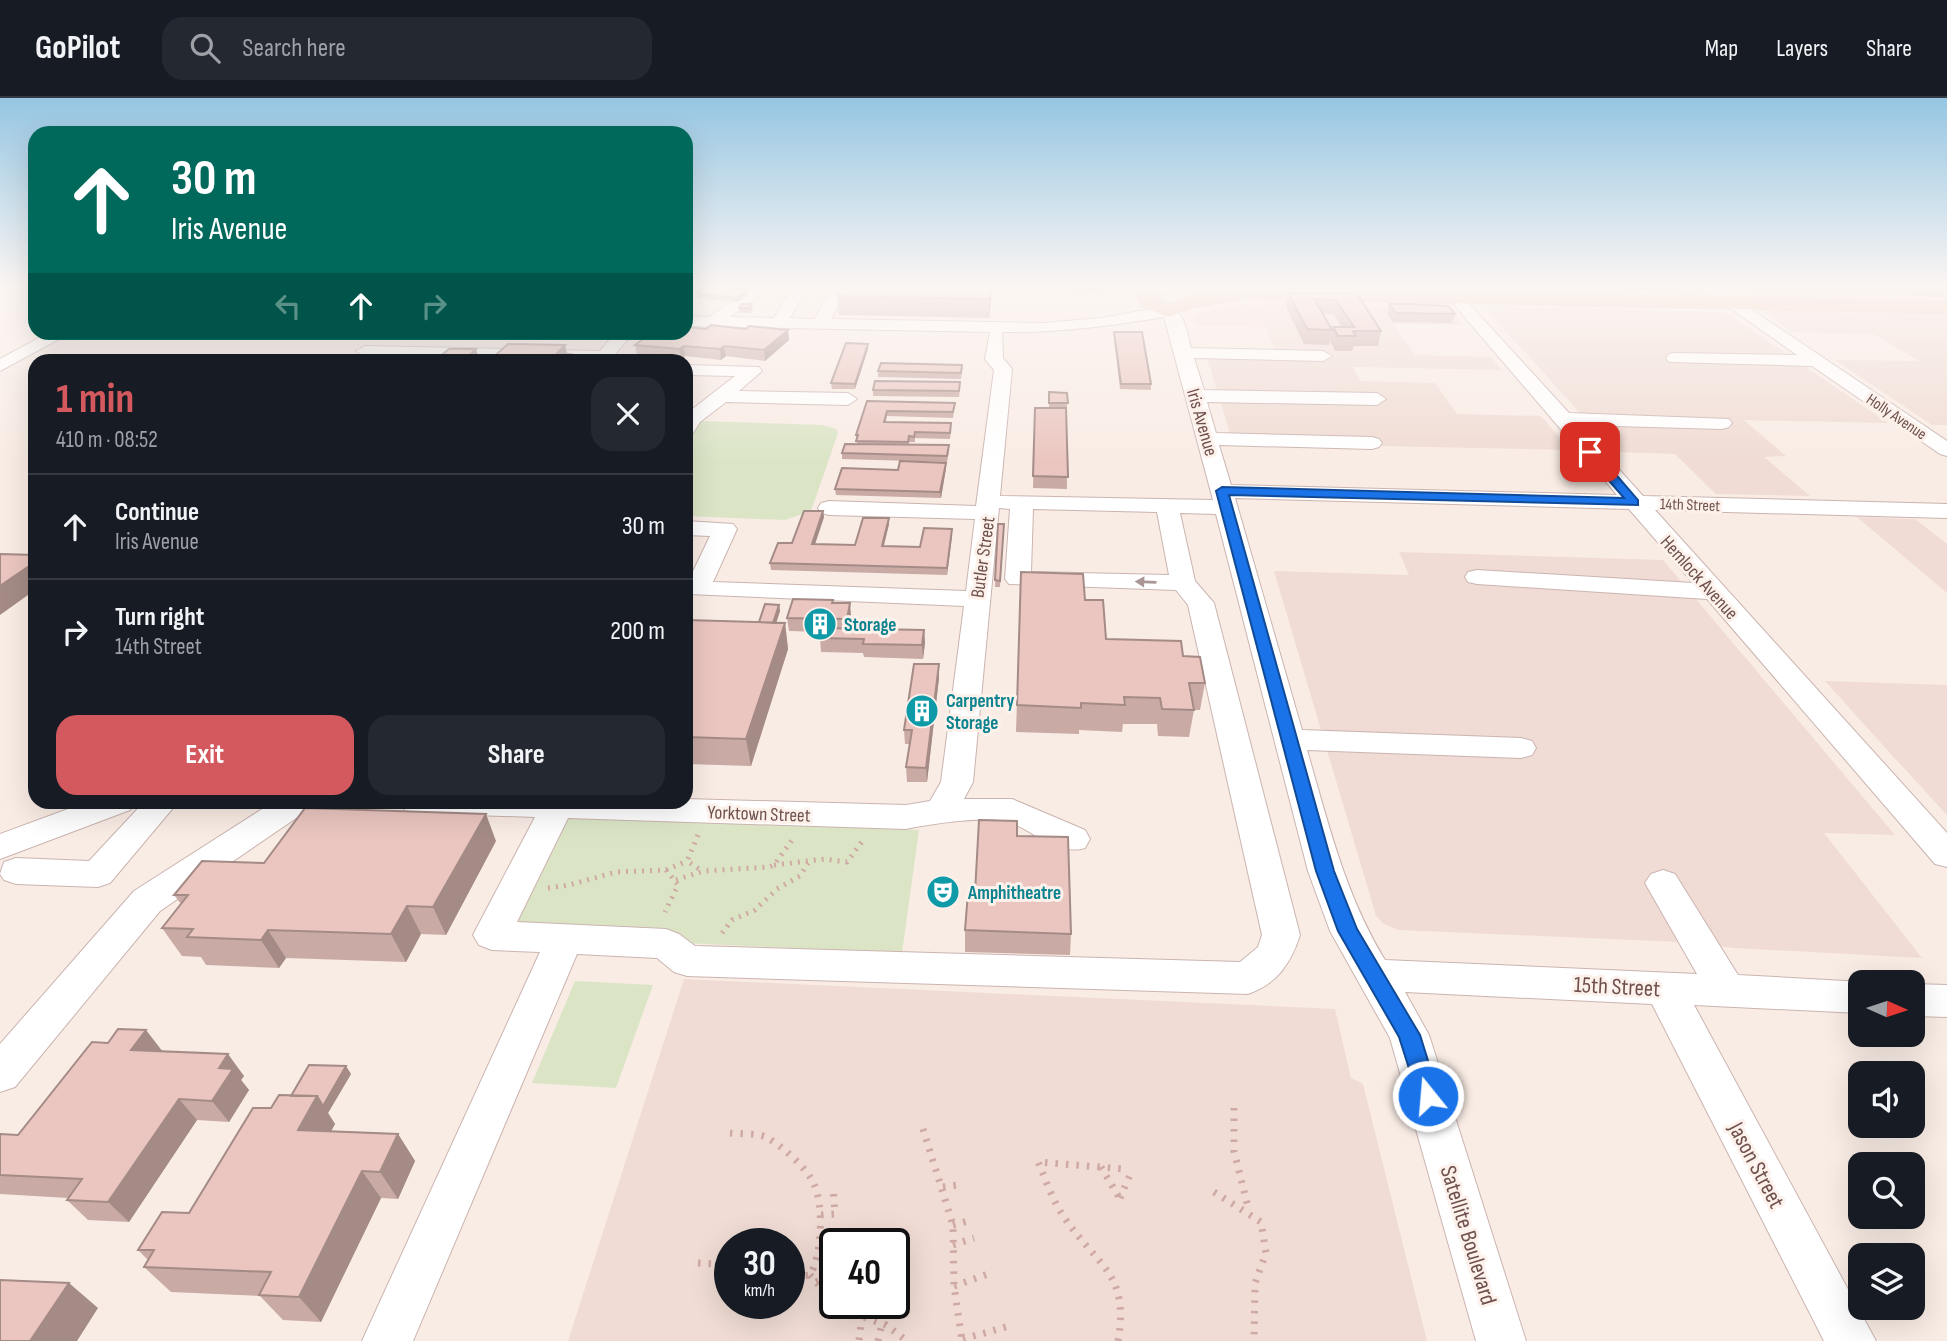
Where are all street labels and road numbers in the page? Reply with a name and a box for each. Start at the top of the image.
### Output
street label: Iris Avenue [1181,386,1222,459]
street label: Holly Avenue [1862,390,1930,444]
street label: 14th Street [1659,495,1721,516]
street label: Butler Street [966,515,1001,599]
street label: Hemlock Avenue [1655,531,1743,625]
street label: Yorktown Street [707,801,811,828]
street label: 15th Street [1573,971,1661,1003]
street label: Jason Street [1721,1117,1790,1213]
street label: Satellite Boulevard [1434,1162,1502,1308]

